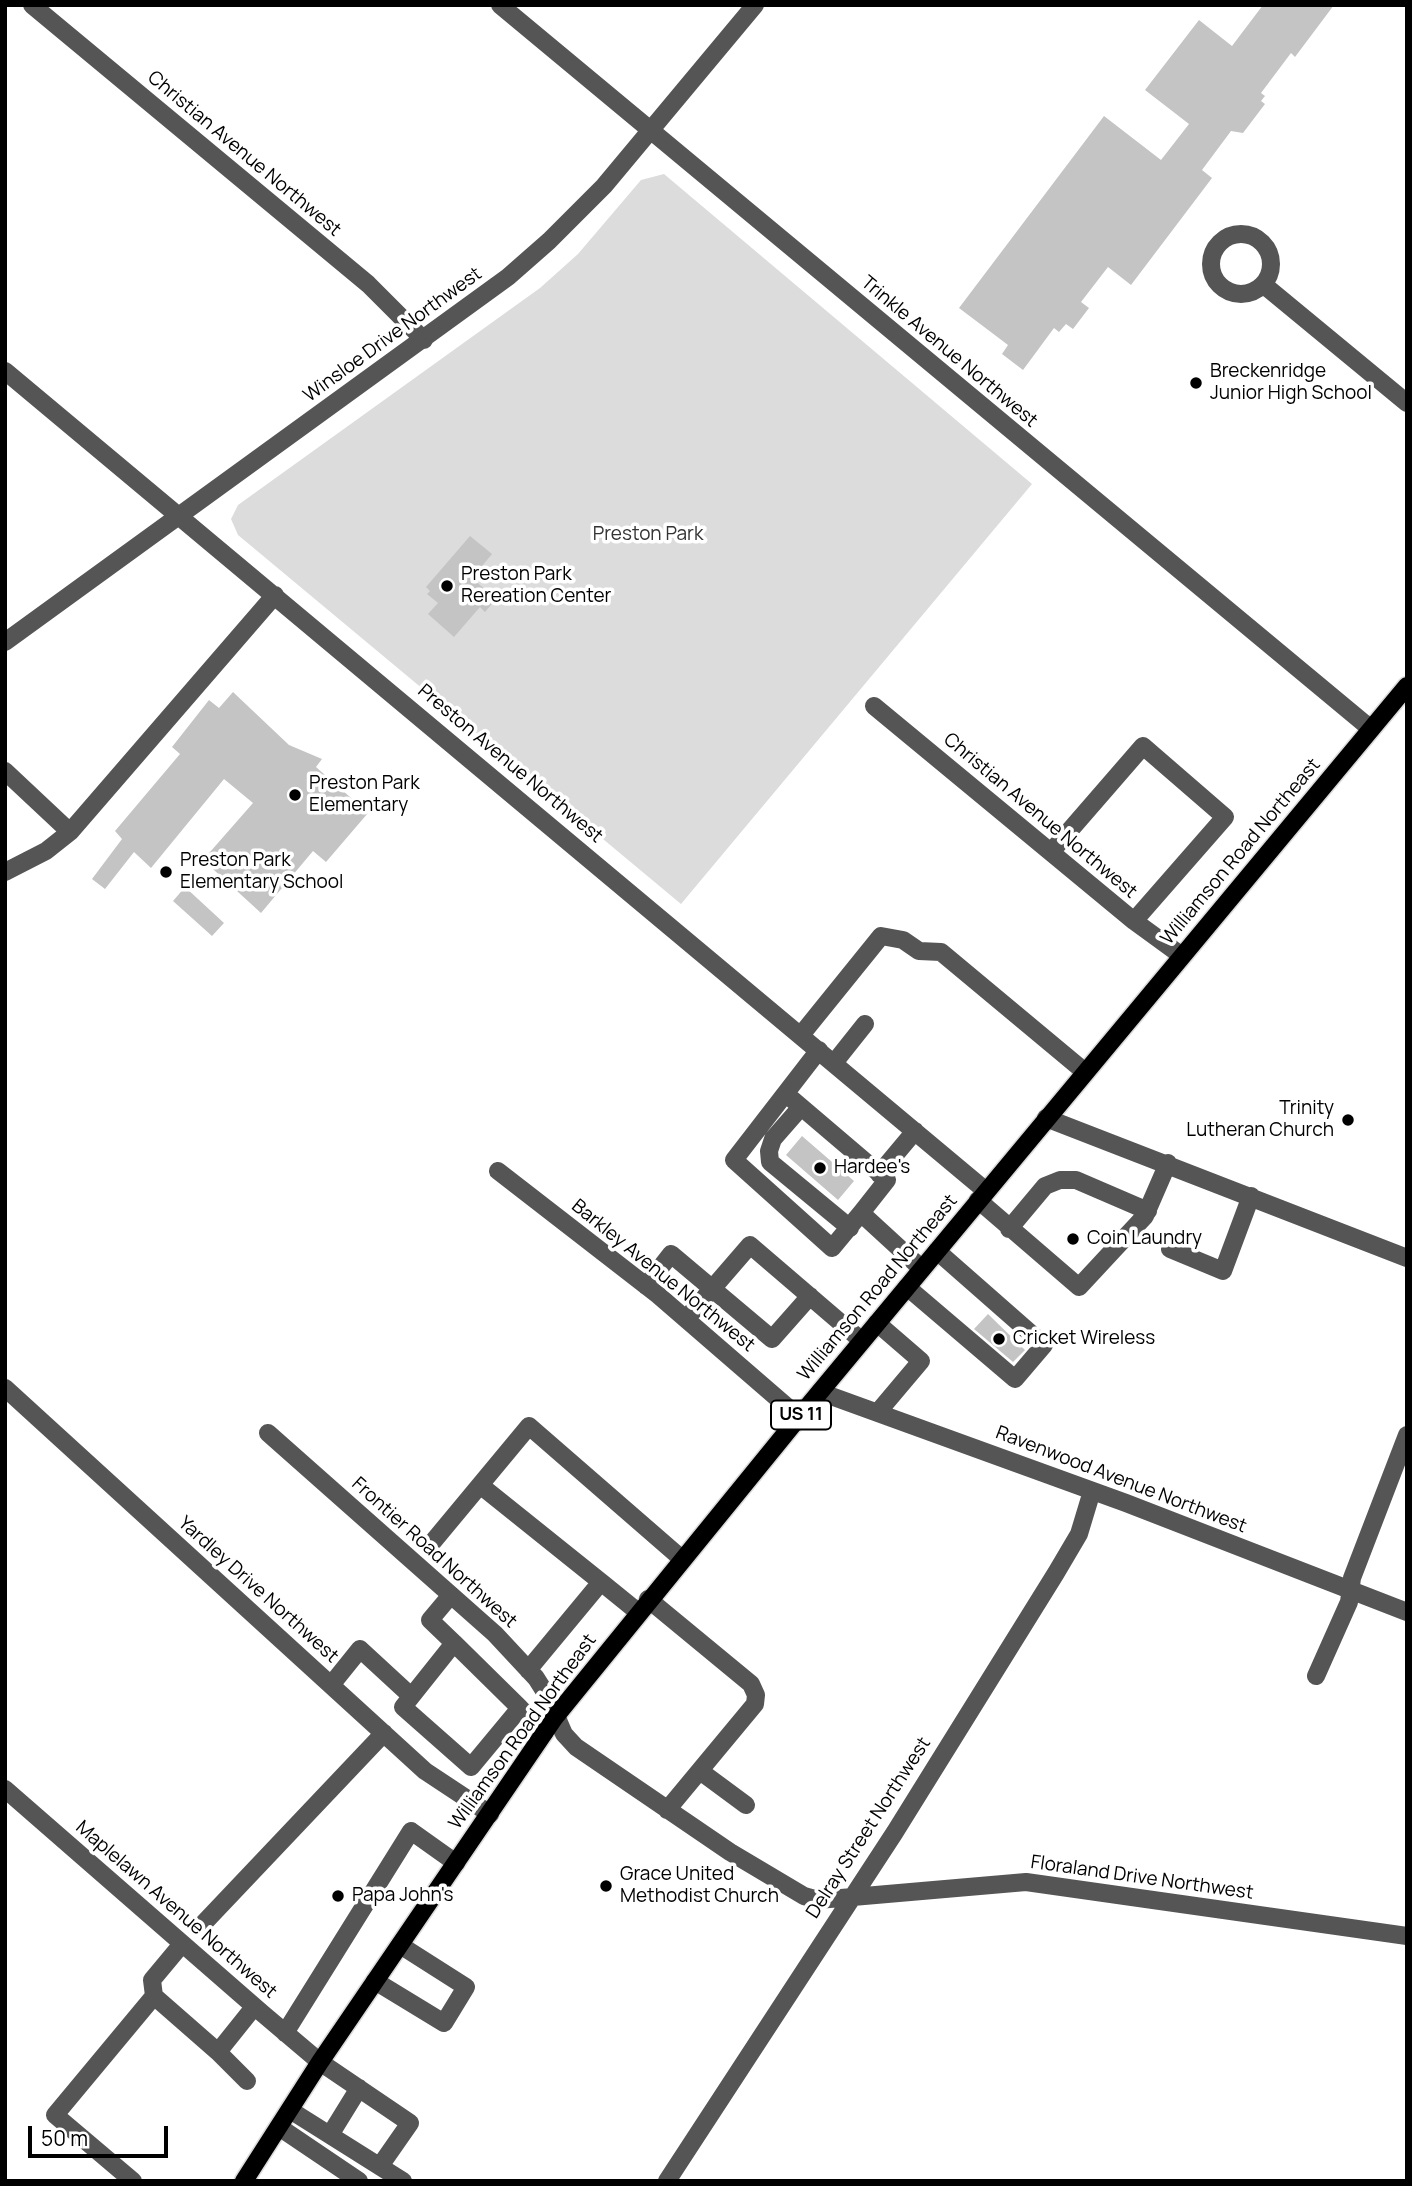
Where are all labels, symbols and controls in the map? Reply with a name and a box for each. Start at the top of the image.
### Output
street label: Christian Avenue Northwest [143,66,345,242]
street label: Winsloe Drive Northwest [299,263,487,407]
street label: Trinkle Avenue Northwest [856,271,1042,433]
place label: Breckenridge Junior High School [1210,361,1372,405]
marker: Breckenridge Junior High School [1188,375,1204,391]
park label: Preston Park [593,524,703,546]
place label: Preston Park Rereation Center [461,564,611,608]
marker: Preston Park Rereation Center [439,578,455,594]
street label: Preston Avenue Northwest [413,680,607,848]
street label: Christian Avenue Northwest [939,728,1141,904]
street label: Williamson Road Northeast [1156,754,1326,950]
place label: Preston Park Elementary [309,773,420,817]
marker: Preston Park Elementary [287,787,303,803]
place label: Preston Park Elementary School [180,850,343,894]
marker: Preston Park Elementary School [158,864,174,880]
place label: Trinity Lutheran Church [1186,1098,1334,1142]
marker: Trinity Lutheran Church [1340,1112,1356,1128]
place label: Hardee's [834,1157,910,1179]
marker: Hardee's [812,1160,828,1176]
street label: Williamson Road Northeast [793,1190,963,1386]
street label: Barkley Avenue Northwest [567,1195,759,1357]
place label: Coin Laundry [1087,1228,1202,1250]
marker: Coin Laundry [1065,1231,1081,1247]
place label: Cricket Wireless [1013,1328,1155,1350]
marker: Cricket Wireless [991,1331,1007,1347]
road number: US 11 [771,1400,831,1430]
street label: Ravenwood Avenue Northwest [992,1422,1250,1538]
street label: Frontier Road Northwest [347,1473,521,1633]
street label: Yardley Drive Northwest [173,1512,343,1668]
street label: Williamson Road Northeast [444,1630,602,1834]
street label: Delray Street Northwest [802,1733,936,1923]
street label: Maplelawn Avenue Northwest [71,1816,281,2004]
street label: Floraland Drive Northwest [1029,1851,1255,1905]
place label: Grace United Methodist Church [620,1864,779,1908]
marker: Grace United Methodist Church [598,1878,614,1894]
place label: Papa John's [352,1885,454,1907]
marker: Papa John's [330,1888,346,1904]
scale bar [32,2112,172,2156]
text: 50 m [41,2124,88,2152]

